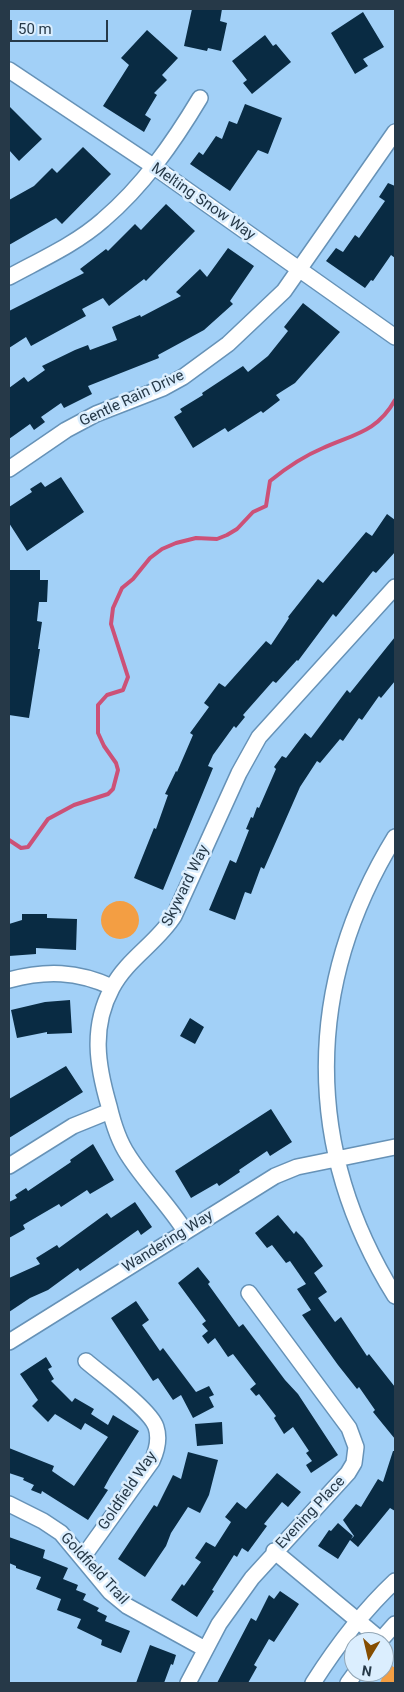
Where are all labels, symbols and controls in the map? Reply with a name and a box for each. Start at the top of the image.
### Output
scale bar [12,10,110,42]
text: 50 m [18,20,52,38]
street label: Melting Snow Way [148,159,258,245]
street label: Gentle Rain Drive [77,367,187,431]
street label: Skyward Way [159,842,213,930]
street label: Wandering Way [119,1207,217,1277]
street label: Goldfield Way [95,1448,161,1534]
street label: Evening Place [273,1473,349,1553]
street label: Goldfield Trail [56,1529,132,1609]
north arrow [344,1632,394,1682]
text: N [361,1662,373,1680]

